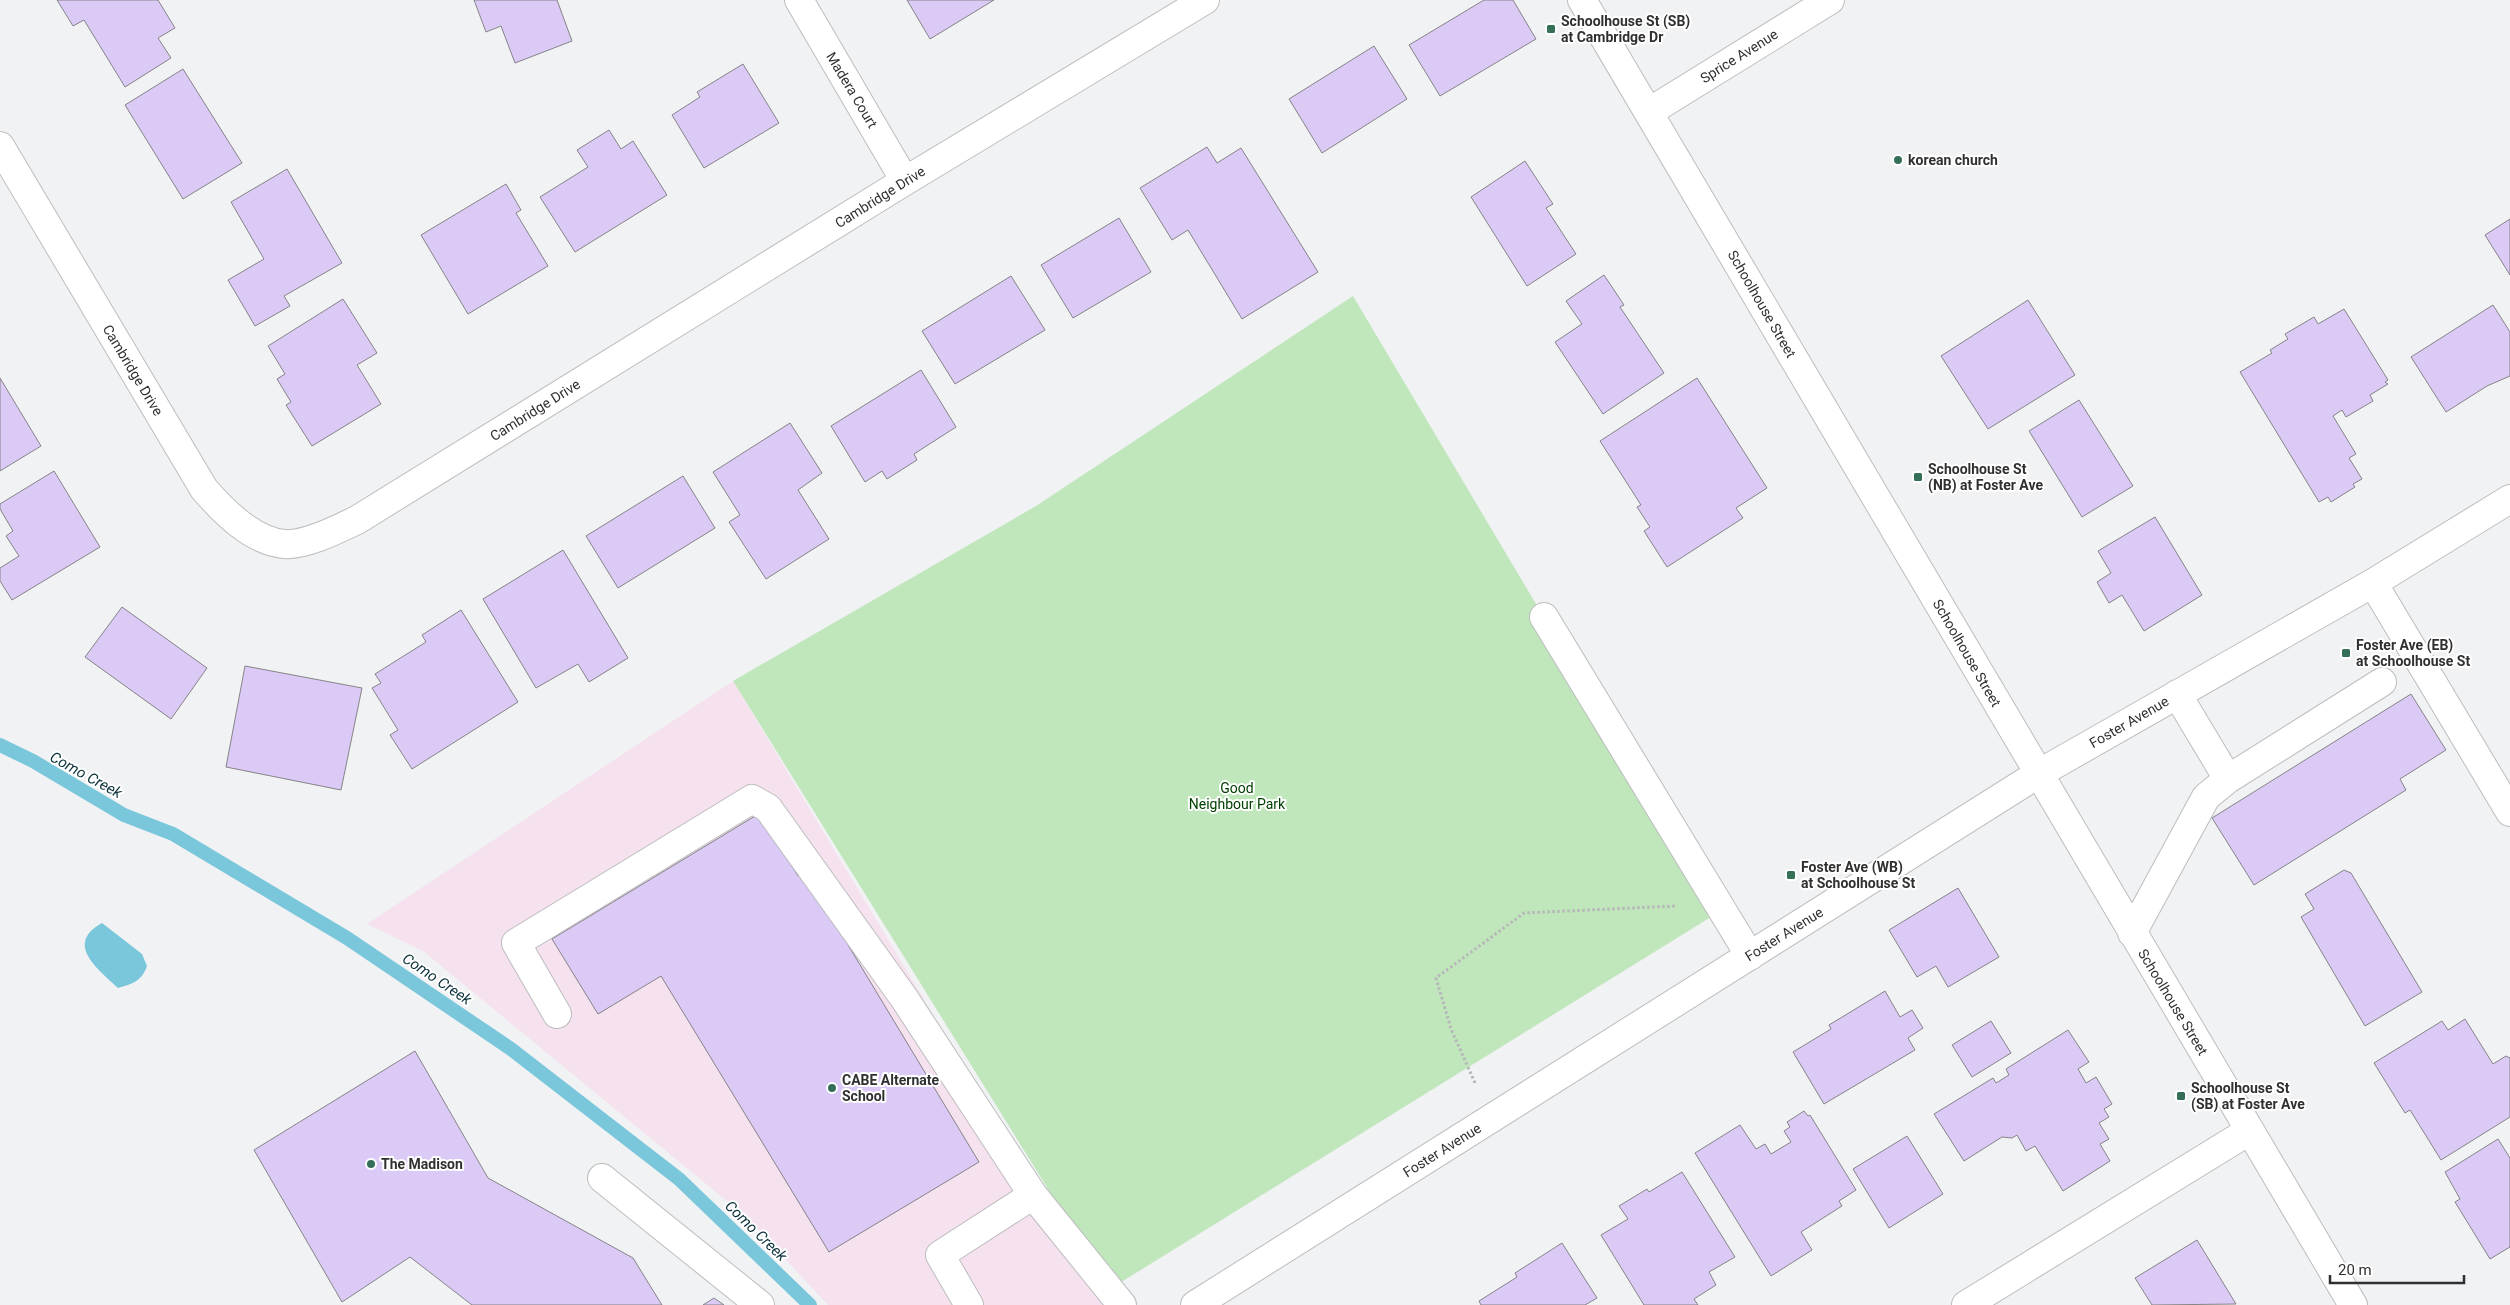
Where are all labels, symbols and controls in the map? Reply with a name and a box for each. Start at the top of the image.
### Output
place label: Schoolhouse St (SB) at Cambridge Dr [1561,13,1690,45]
marker: Schoolhouse St (SB) at Cambridge Dr [1545,23,1557,35]
street label: Sprice Avenue [1697,26,1781,86]
street label: Madera Court [823,49,881,131]
place label: korean church [1908,152,1998,168]
marker: korean church [1892,154,1904,166]
street label: Cambridge Drive [832,163,928,231]
street label: Schoolhouse Street [1725,248,1799,361]
street label: Cambridge Drive [100,322,166,418]
street label: Cambridge Drive [487,376,583,444]
place label: Schoolhouse St (NB) at Foster Ave [1928,461,2043,494]
marker: Schoolhouse St (NB) at Foster Ave [1912,471,1924,483]
street label: Schoolhouse Street [1930,597,2004,710]
place label: Foster Ave (EB) at Schoolhouse St [2356,637,2470,669]
marker: Foster Ave (EB) at Schoolhouse St [2340,647,2352,659]
street label: Foster Avenue [2087,693,2171,751]
water label: Como Creek [47,748,126,802]
park label: Good Neighbour Park [1189,780,1286,812]
place label: Foster Ave (WB) at Schoolhouse St [1801,859,1915,891]
marker: Foster Ave (WB) at Schoolhouse St [1785,869,1797,881]
street label: Foster Avenue [1742,904,1826,964]
street label: Schoolhouse Street [2135,946,2211,1058]
water label: Como Creek [399,949,476,1009]
place label: CABE Alternate School [842,1072,939,1104]
place label: Schoolhouse St (SB) at Foster Ave [2191,1080,2305,1113]
marker: CABE Alternate School [826,1082,838,1094]
marker: Schoolhouse St (SB) at Foster Ave [2175,1090,2187,1102]
street label: Foster Avenue [1400,1120,1484,1180]
place label: The Madison [381,1156,463,1172]
marker: The Madison [365,1158,377,1170]
water label: Como Creek [721,1197,791,1266]
scale bar [2330,1252,2464,1284]
text: 20 m [2338,1261,2372,1279]

